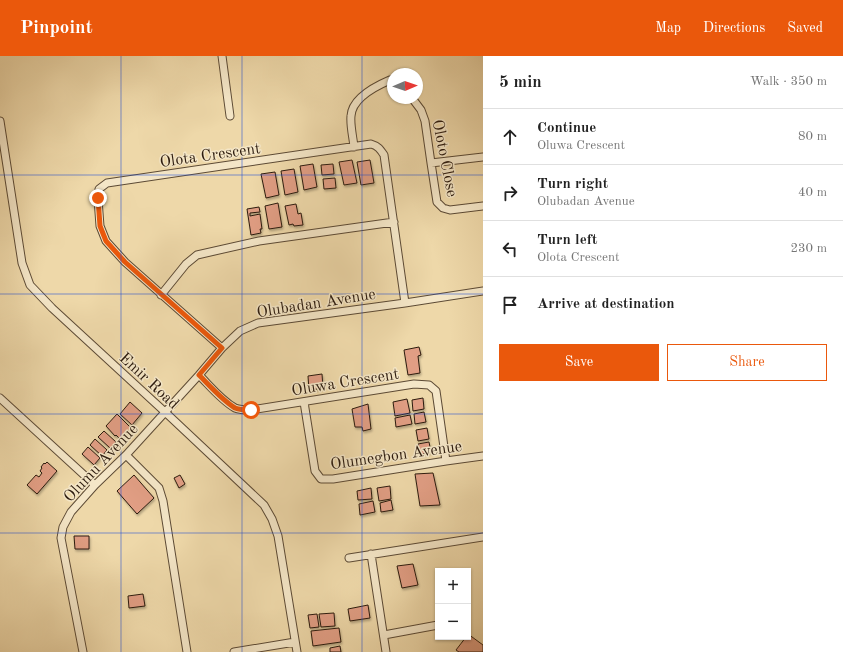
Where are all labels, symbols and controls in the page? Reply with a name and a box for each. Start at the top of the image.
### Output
text: Pinpoint [20,19,93,38]
text: Map [655,21,681,35]
text: Directions [703,21,765,35]
text: Saved [787,21,823,35]
north arrow [387,68,423,104]
text: 5 min [499,74,542,91]
text: Walk · 350 m [750,75,827,88]
street label: Oloto Close [429,118,459,199]
text: Continue [537,121,596,136]
icon: ahead [499,126,521,148]
text: 80 m [798,130,827,143]
text: Oluwa Crescent [537,139,625,152]
street label: Olota Crescent [159,141,262,171]
text: Turn right [537,177,608,192]
icon: right [499,182,521,204]
text: 40 m [798,186,827,199]
route end [89,189,107,207]
text: Olubadan Avenue [537,195,635,208]
text: Turn left [537,233,597,248]
icon: left [499,238,521,260]
text: 230 m [790,242,827,255]
text: Olota Crescent [537,251,620,264]
street label: Olubadan Avenue [256,287,377,321]
icon: arrive [499,294,521,316]
text: Arrive at destination [537,297,675,312]
button: Save [499,344,659,381]
button: Share [667,344,827,381]
street label: Emir Road [116,350,181,413]
street label: Oluwa Crescent [290,367,401,399]
route start [242,401,260,419]
street label: Olumu Avenue [61,421,142,506]
street label: Olumegbon Avenue [329,439,463,473]
map controls [435,568,471,640]
button: + [435,568,471,604]
button: − [435,604,471,640]

